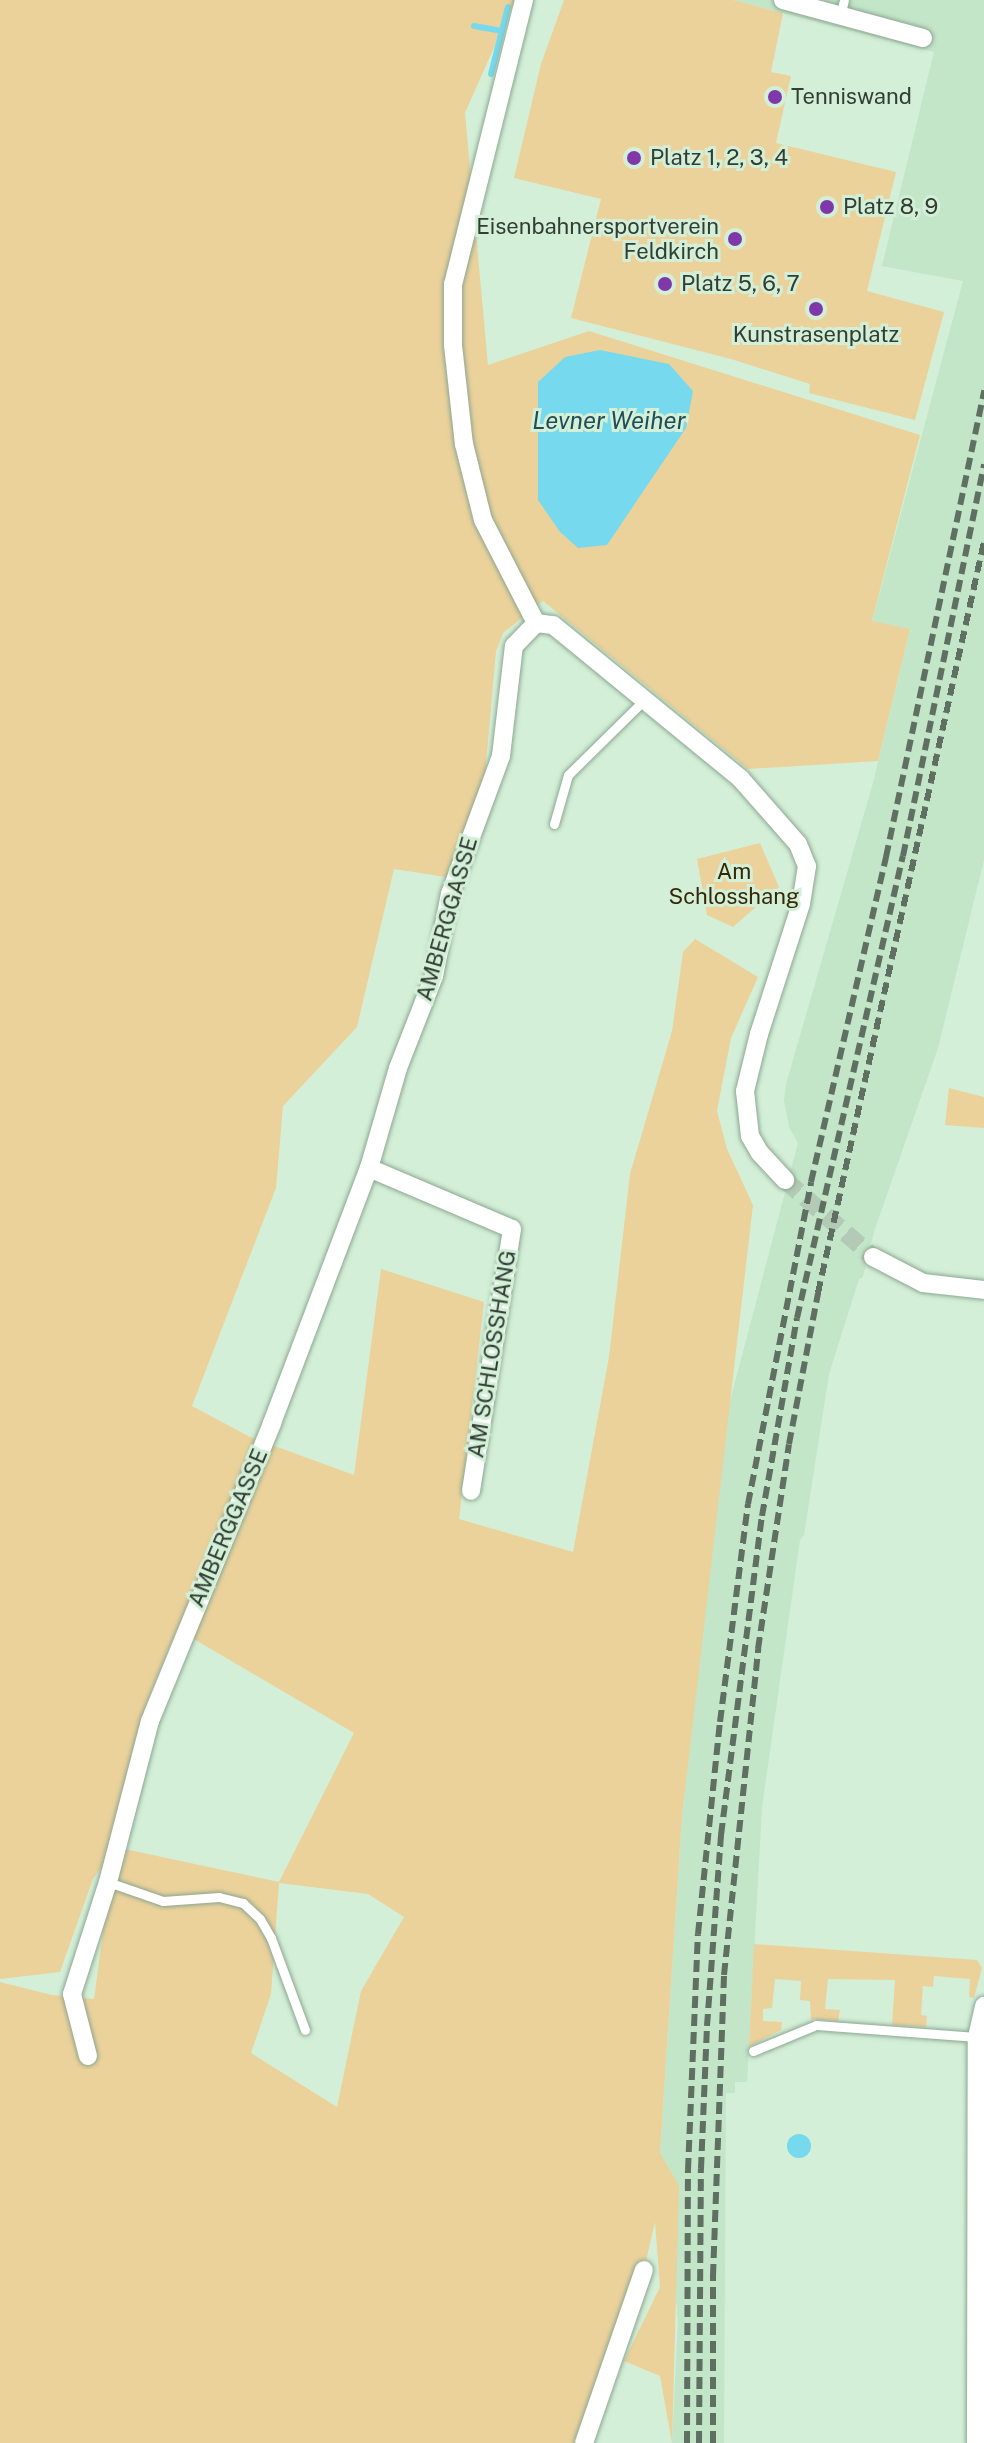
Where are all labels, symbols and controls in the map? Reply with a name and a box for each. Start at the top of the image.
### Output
place label: Tenniswand [791,84,912,110]
marker: Tenniswand [766,88,784,106]
place label: Platz 1, 2, 3, 4 [650,145,788,171]
marker: Platz 1, 2, 3, 4 [625,149,643,167]
place label: Platz 8, 9 [843,194,938,220]
marker: Platz 8, 9 [818,198,836,216]
place label: Eisenbahnersportverein Feldkirch [476,213,719,264]
marker: Eisenbahnersportverein Feldkirch [726,230,744,248]
place label: Platz 5, 6, 7 [681,271,800,297]
marker: Platz 5, 6, 7 [656,275,674,293]
marker: Kunstrasenplatz [807,300,825,318]
place label: Kunstrasenplatz [733,322,899,348]
water label: Levner Weiher [532,407,686,435]
street label: AMBERGGASSE [411,834,483,1004]
park label: Am Schlosshang [668,858,800,910]
street label: AM SCHLOSSHANG [463,1248,521,1460]
street label: AMBERGGASSE [183,1445,273,1611]

